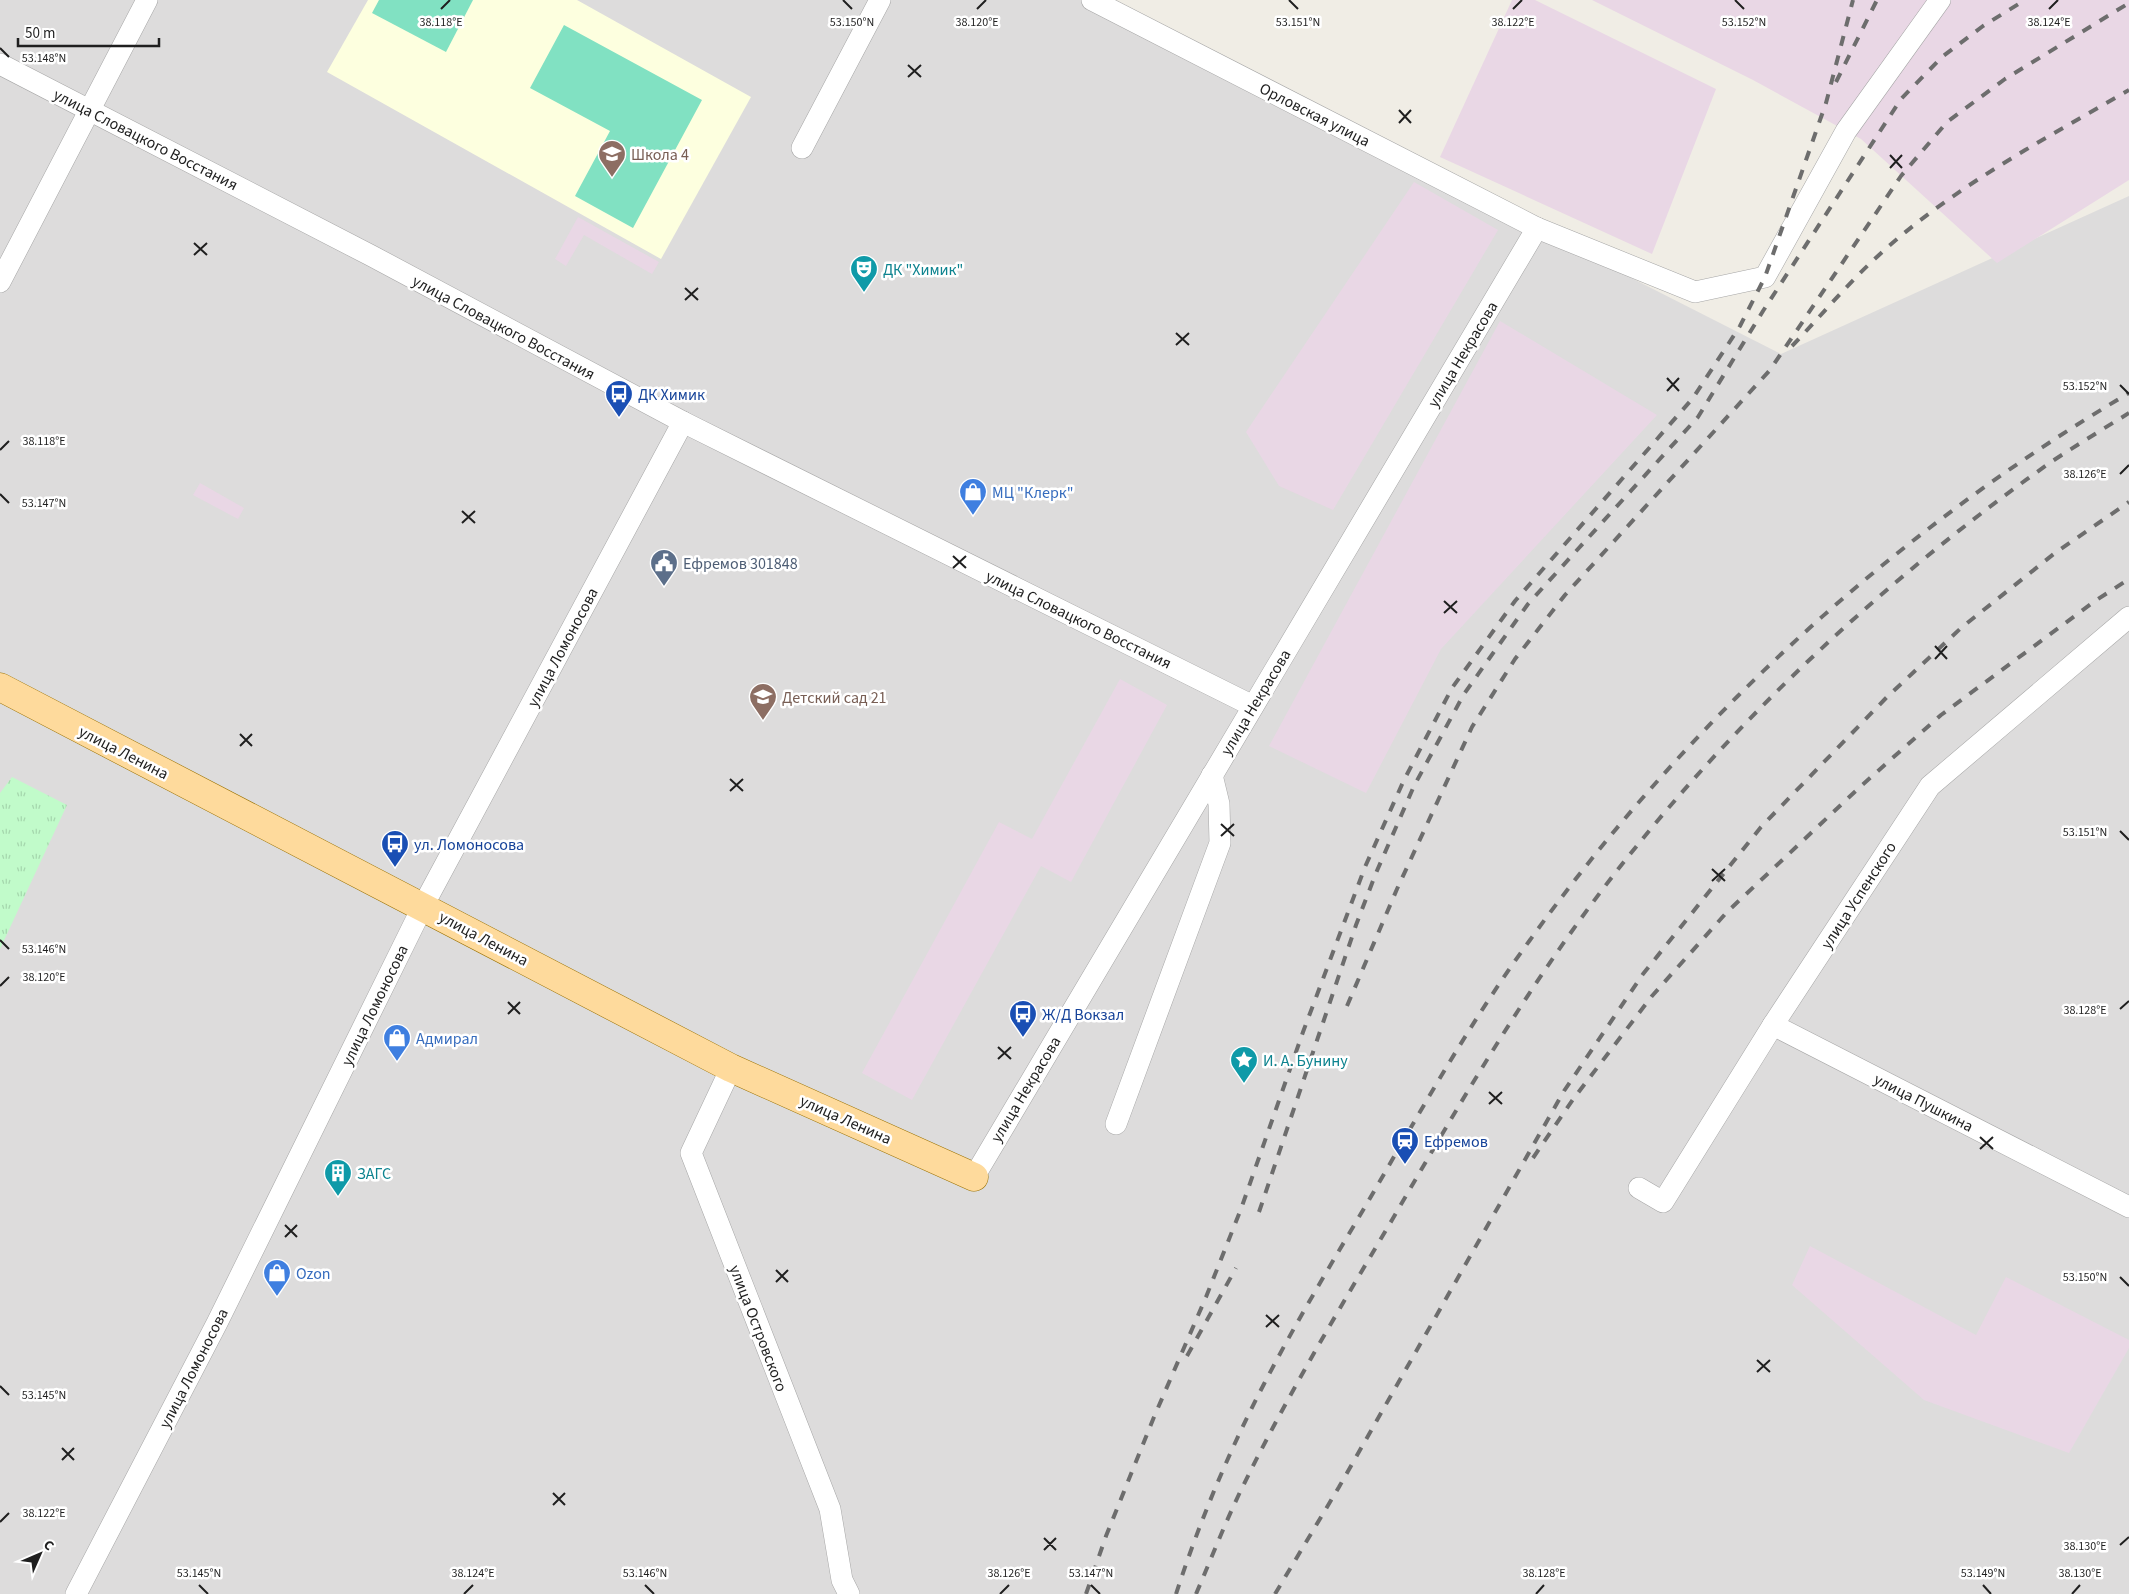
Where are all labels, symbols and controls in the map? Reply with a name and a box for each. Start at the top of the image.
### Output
text: 38.118°E [419,14,463,31]
text: 53.150°N [830,14,874,31]
text: 38.120°E [955,14,999,31]
text: 53.151°N [1276,14,1320,31]
text: 38.122°E [1491,14,1535,31]
text: 53.152°N [1722,14,1766,31]
text: 38.124°E [2027,14,2071,31]
scale bar [18,15,159,47]
text: 50 m [25,23,55,44]
text: 53.148°N [22,50,66,67]
street label: Орловская улица [1256,78,1374,152]
street label: улица Словацкого Восстания [50,84,242,196]
school or university icon: Школа 4 [597,139,627,178]
place label: Школа 4 [631,144,689,166]
theatre icon: ДК "Химик" [849,254,879,293]
place label: ДК "Химик" [883,259,963,281]
street label: улица Словацкого Восстания [408,270,599,386]
street label: улица Некрасова [1423,297,1503,412]
text: 53.152°N [2063,378,2107,395]
bus stop icon: ДК Химик [604,379,634,418]
place label: ДК Химик [638,384,705,406]
text: 38.118°E [22,433,66,450]
text: 38.126°E [2063,466,2107,483]
shop icon: МЦ "Клерк" [958,477,988,516]
place label: МЦ "Клерк" [992,482,1074,504]
text: 53.147°N [22,495,66,512]
public building icon: Ефремов 301848 [649,548,679,587]
place label: Ефремов 301848 [683,553,798,575]
street label: улица Словацкого Восстания [982,565,1175,675]
street label: улица Ломоносова [522,584,604,711]
street label: улица Некрасова [1216,645,1296,760]
school or university icon: Детский сад 21 [748,682,778,721]
place label: Детский сад 21 [782,687,887,709]
street label: улица Ленина [75,721,172,785]
text: 53.151°N [2063,824,2107,841]
bus stop icon: ул. Ломоносова [380,829,410,868]
place label: ул. Ломоносова [414,834,524,856]
street label: улица Успенского [1816,838,1902,954]
street label: улица Ленина [435,906,532,972]
text: 53.146°N [22,941,66,958]
street label: улица Ломоносова [336,941,414,1070]
text: 38.120°E [22,969,66,986]
bus stop icon: Ж/Д Вокзал [1008,999,1038,1038]
text: 38.128°E [2063,1002,2107,1019]
place label: Ж/Д Вокзал [1042,1004,1124,1026]
shop icon: Адмирал [382,1023,412,1062]
place label: Адмирал [416,1028,478,1050]
street label: улица Некрасова [986,1032,1066,1147]
place icon: И. А. Бунину [1229,1045,1259,1084]
place label: И. А. Бунину [1263,1050,1348,1072]
street label: улица Пушкина [1870,1068,1977,1137]
street label: улица Ленина [796,1090,895,1150]
station icon: Ефремов [1390,1126,1420,1165]
place label: Ефремов [1424,1131,1488,1153]
building icon: ЗАГС [323,1158,353,1197]
place label: ЗАГС [357,1163,391,1185]
shop icon: Ozon [262,1258,292,1297]
street label: улица Островского [724,1262,792,1395]
place label: Ozon [296,1263,331,1285]
text: 53.150°N [2063,1269,2107,1286]
street label: улица Ломоносова [154,1305,234,1432]
text: 53.145°N [22,1387,66,1404]
text: 38.122°E [22,1505,66,1522]
north arrow [15,1529,65,1579]
text: С [39,1536,58,1555]
text: 38.130°E [2063,1538,2107,1555]
text: 53.145°N [177,1565,221,1582]
text: 38.124°E [451,1565,495,1582]
text: 53.146°N [623,1565,667,1582]
text: 38.126°E [987,1565,1031,1582]
text: 53.147°N [1069,1565,1113,1582]
text: 38.128°E [1522,1565,1566,1582]
text: 53.149°N [1961,1565,2005,1582]
text: 38.130°E [2058,1565,2102,1582]

